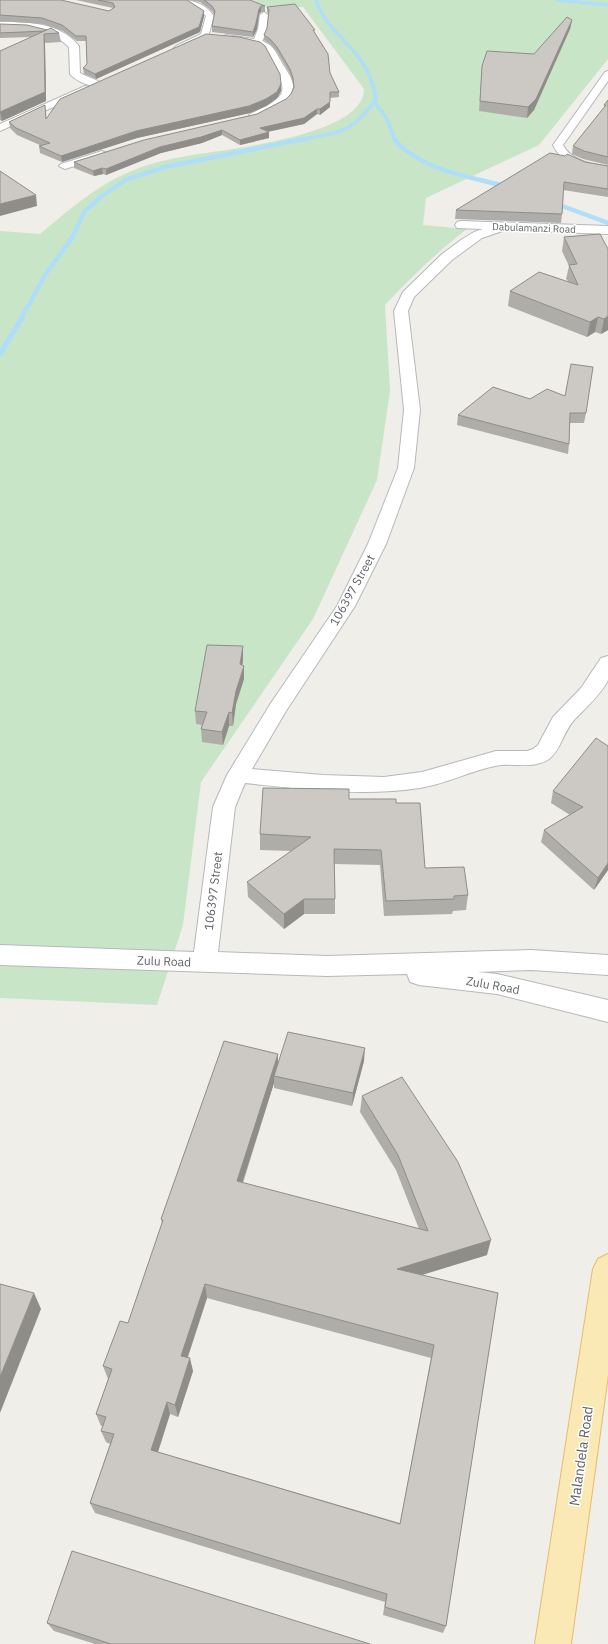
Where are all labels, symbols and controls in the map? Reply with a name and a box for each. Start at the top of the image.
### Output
street label: Dabulamanzi Road [492,220,576,236]
street label: 106397 Street [326,552,378,628]
street label: 106397 Street [201,851,225,931]
street label: Zulu Road [137,953,191,969]
street label: Zulu Road [465,973,521,997]
street label: Malandela Road [565,1405,597,1507]

